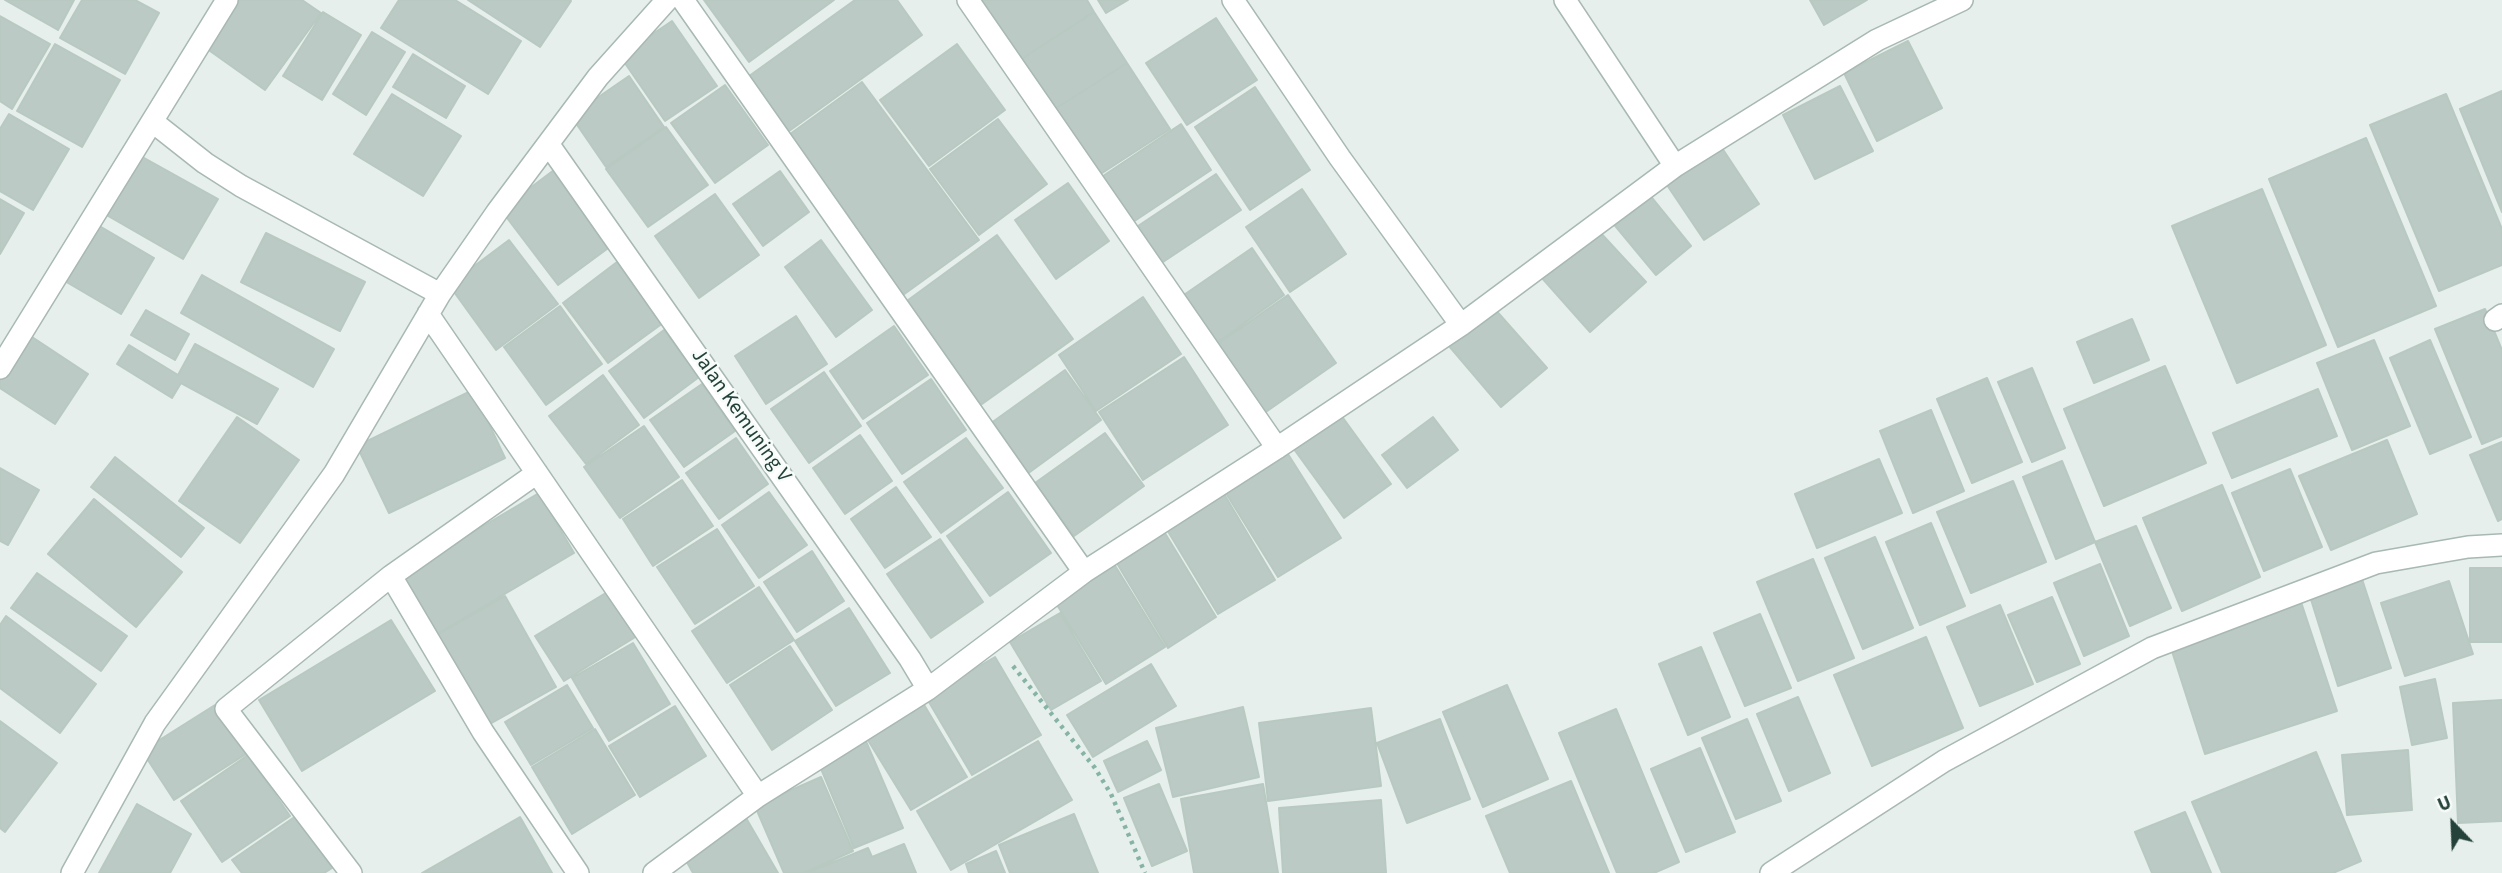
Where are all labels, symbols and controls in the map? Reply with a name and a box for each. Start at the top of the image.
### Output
street label: Jalan Kemuning V [685,344,795,488]
north arrow [2418,789,2488,859]
text: U [2433,789,2456,819]

